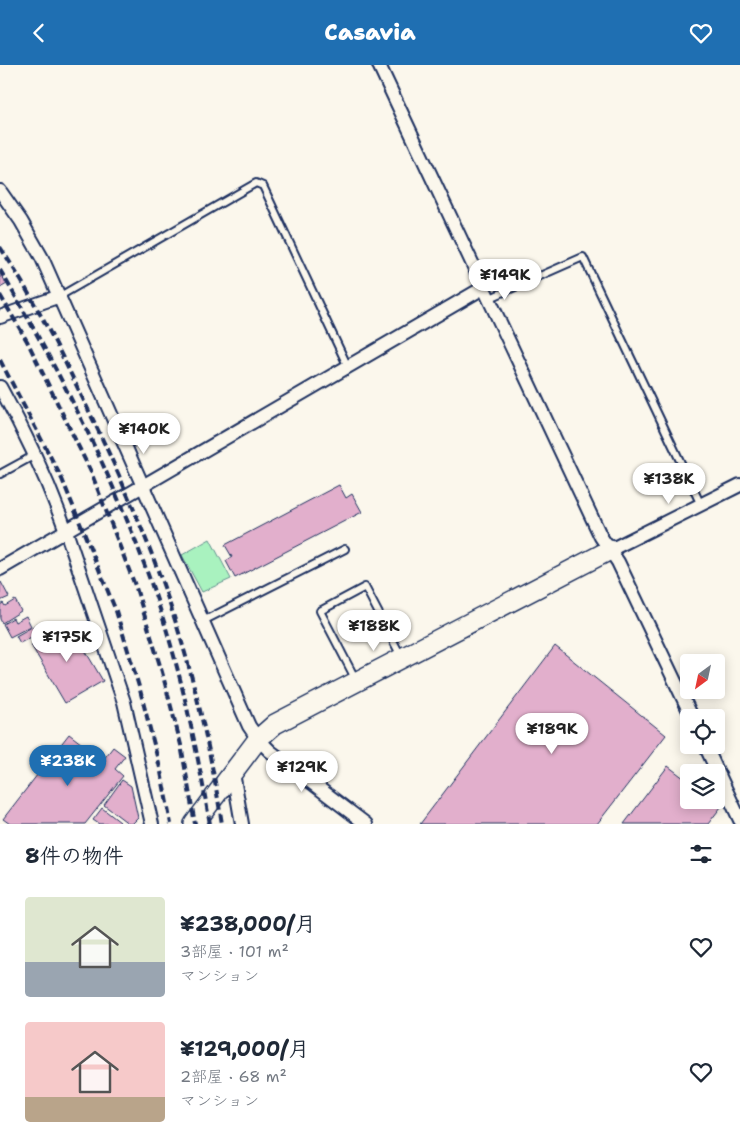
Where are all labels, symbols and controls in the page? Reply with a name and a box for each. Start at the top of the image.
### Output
text: Casavia [324,18,416,47]
icon: back [25,19,53,47]
icon: heart [687,19,715,47]
pin: ¥149K [470,259,540,301]
text: ¥149K [480,264,530,285]
pin: ¥140K [109,413,179,455]
text: ¥140K [118,418,170,439]
pin: ¥138K [634,463,704,505]
text: ¥138K [643,468,695,489]
pin: ¥188K [339,609,409,652]
text: ¥188K [348,615,400,636]
pin: ¥175K [32,621,102,663]
text: ¥175K [42,626,92,647]
north arrow [680,654,725,699]
map controls [680,654,725,809]
button: locate [680,709,725,754]
pin: ¥189K [517,713,587,755]
text: ¥189K [526,718,578,739]
pin: ¥238K [33,745,103,787]
text: ¥238K [40,750,96,771]
pin: ¥129K [267,751,337,793]
text: ¥129K [277,756,327,777]
button: layers [680,764,725,809]
icon: filters [687,840,715,868]
text: 8件の物件 [25,842,124,870]
text: ¥238,000/月 [180,910,316,938]
icon: home [65,917,125,977]
icon: heart [687,933,715,961]
text: 3部屋 · 101 m² [180,941,289,962]
text: マンション [180,965,259,986]
text: ¥129,000/月 [180,1035,309,1063]
icon: home [65,1042,125,1102]
icon: heart [687,1058,715,1086]
text: 2部屋 · 68 m² [180,1066,287,1087]
text: マンション [180,1090,259,1111]

